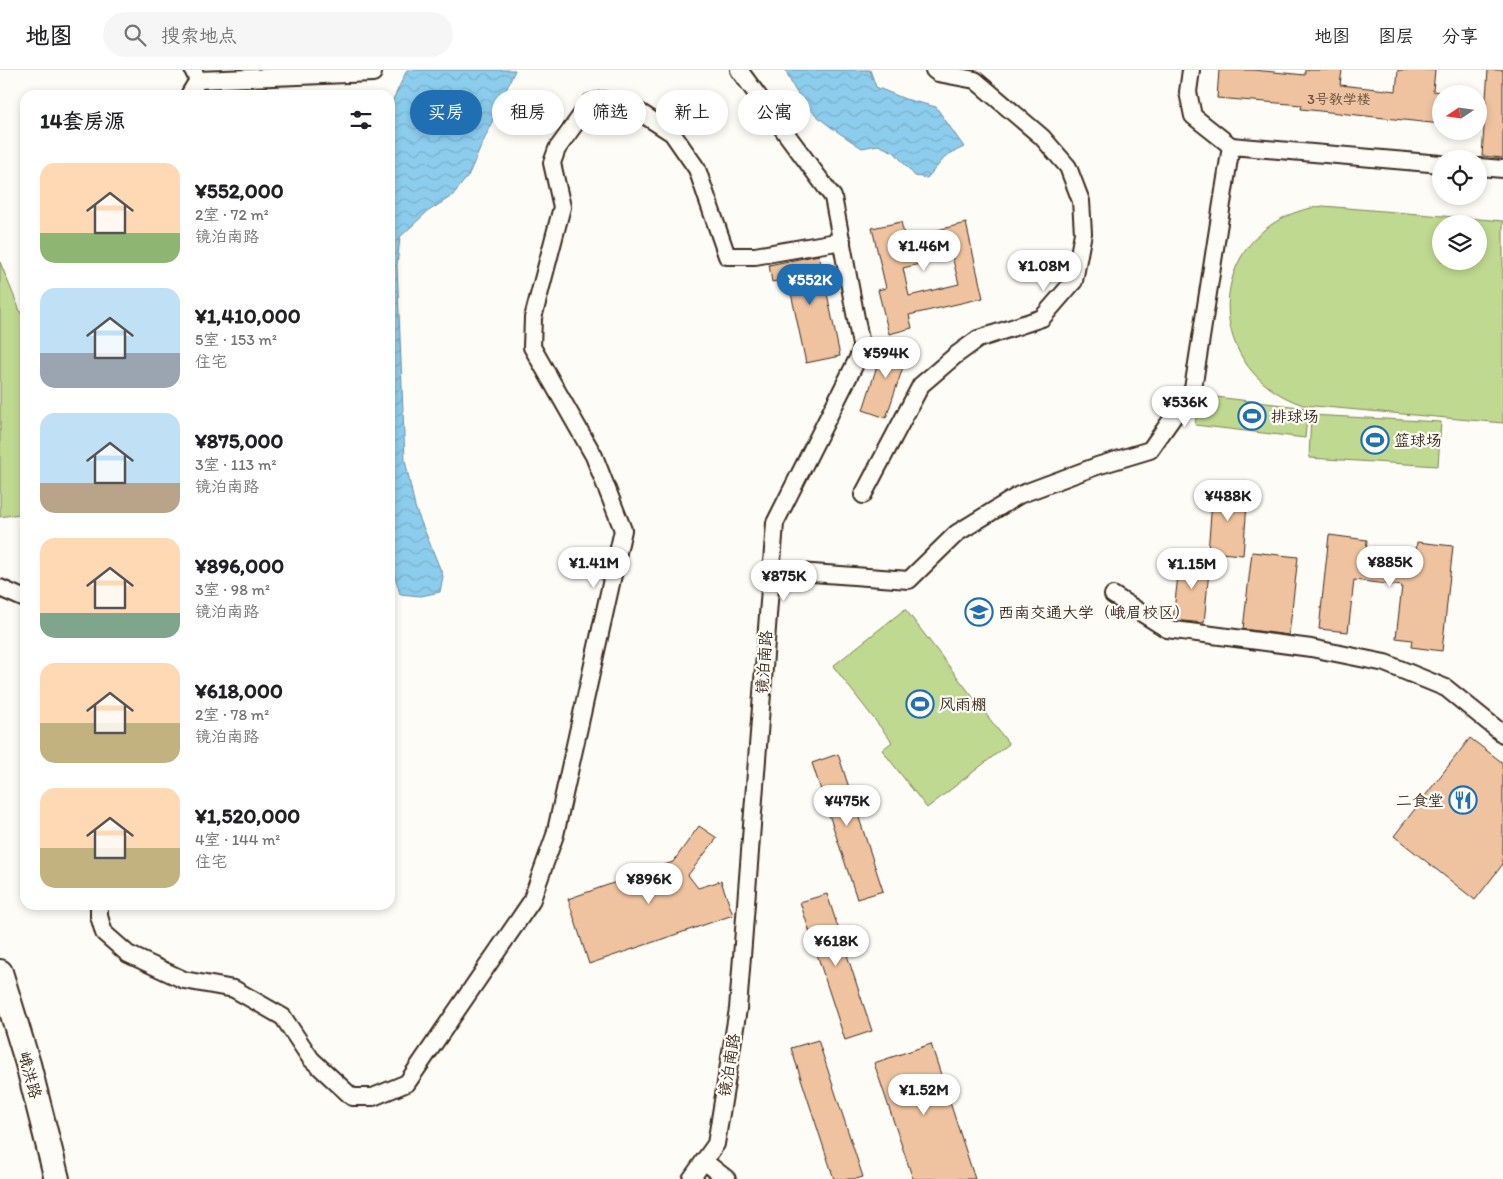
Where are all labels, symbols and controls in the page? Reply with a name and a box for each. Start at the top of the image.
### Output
search box [103,12,453,57]
text: 地图 [25,21,73,50]
icon: search [121,21,149,49]
text: 搜索地点 [161,24,237,47]
text: 地图 [1314,25,1350,47]
text: 图层 [1378,25,1414,47]
text: 分享 [1442,25,1478,47]
north arrow [1432,85,1488,140]
map controls [1432,85,1487,270]
chip: 买房 [410,90,482,135]
chip: 租房 [492,90,564,135]
chip: 筛选 [574,90,646,135]
chip: 新上 [656,90,728,135]
chip: 公寓 [738,90,810,135]
house number: 3号教学楼 [1307,91,1371,108]
icon: filters [347,106,375,134]
text: 14套房源 [40,108,125,133]
button: locate [1432,150,1487,205]
text: ¥552,000 [195,178,284,203]
icon: home [80,183,140,243]
text: 2室 · 72 m² [195,205,269,224]
button: layers [1432,215,1487,270]
text: 镜泊南路 [195,227,259,246]
pin: ¥1.46M [883,230,965,272]
text: ¥1.46M [899,236,949,255]
pin: ¥1.08M [1003,250,1085,292]
text: ¥1.08M [1018,256,1070,275]
pin: ¥552K [775,264,845,306]
text: ¥552K [788,270,832,289]
text: ¥1,410,000 [195,303,301,328]
icon: home [80,308,140,368]
text: 5室 · 153 m² [195,330,277,349]
pin: ¥594K [851,336,921,379]
text: ¥594K [863,343,909,362]
text: 住宅 [195,352,227,371]
pin: ¥536K [1150,386,1220,428]
text: ¥536K [1163,392,1207,411]
sports icon: 排球场 [1237,401,1267,431]
place label: 排球场 [1271,407,1319,426]
sports icon: 篮球场 [1360,425,1390,455]
text: ¥875,000 [195,428,284,453]
place label: 篮球场 [1394,431,1442,450]
icon: home [80,433,140,493]
text: 3室 · 113 m² [195,455,276,474]
text: 镜泊南路 [195,477,259,496]
pin: ¥488K [1193,480,1263,522]
text: ¥488K [1205,486,1251,505]
pin: ¥1.41M [553,546,635,589]
pin: ¥885K [1355,546,1425,588]
pin: ¥1.15M [1151,548,1233,590]
text: ¥885K [1367,552,1413,571]
text: ¥896,000 [195,553,284,578]
text: ¥1.41M [569,553,619,572]
text: ¥1.15M [1168,554,1216,573]
icon: home [80,558,140,618]
pin: ¥875K [749,560,819,602]
text: ¥875K [762,566,806,585]
text: 3室 · 98 m² [195,580,270,599]
school or university icon: 西南交通大学（峨眉校区） [964,597,994,627]
text: 镜泊南路 [195,602,259,621]
place label: 西南交通大学（峨眉校区） [998,603,1190,622]
street label: 镜泊南路 [752,629,776,695]
text: ¥618,000 [195,678,283,703]
icon: home [80,683,140,743]
sports icon: 风雨棚 [905,689,935,719]
place label: 风雨棚 [939,695,987,714]
text: 2室 · 78 m² [195,705,269,724]
text: 镜泊南路 [195,727,259,746]
pin: ¥475K [812,784,882,827]
restaurant icon: 二食堂 [1448,785,1478,815]
text: ¥475K [824,791,870,810]
place label: 二食堂 [1396,791,1444,810]
text: ¥1,520,000 [195,803,300,828]
icon: home [80,808,140,868]
text: 4室 · 144 m² [195,830,280,849]
text: 住宅 [195,852,227,871]
pin: ¥896K [614,862,684,905]
text: ¥896K [627,869,671,888]
pin: ¥618K [801,924,871,967]
text: ¥618K [814,931,858,950]
street label: 镜泊南路 [715,1032,743,1098]
street label: 峨洪路 [15,1049,45,1101]
pin: ¥1.52M [883,1074,965,1116]
text: ¥1.52M [899,1080,949,1099]

